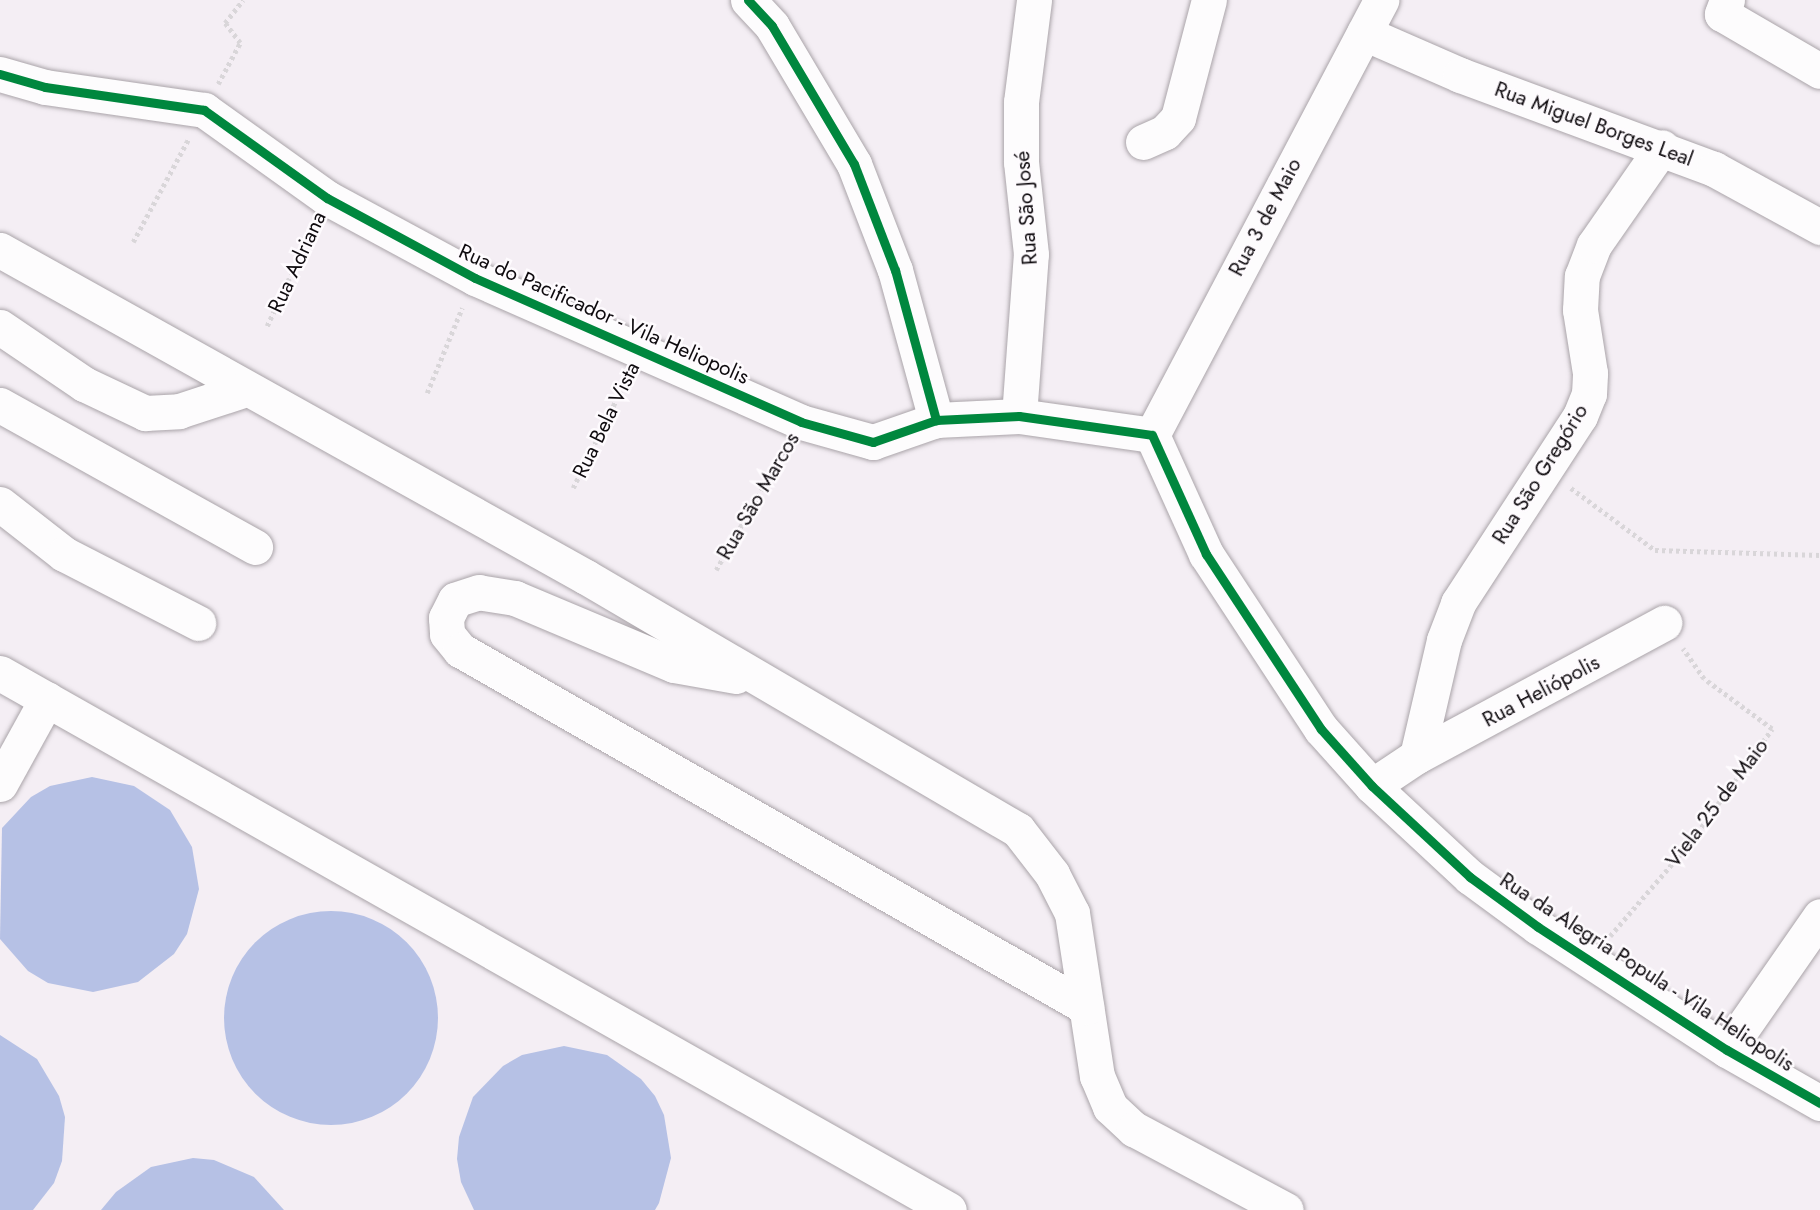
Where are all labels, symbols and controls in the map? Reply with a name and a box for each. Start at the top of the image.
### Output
street label: Rua Miguel Borges Leal [1491,76,1697,172]
street label: Rua São José [1009,150,1043,266]
street label: Rua 3 de Maio [1223,154,1307,280]
street label: Rua Adriana [263,207,331,317]
street label: Rua do Pacificador - Vila Heliopolis [455,238,753,390]
street label: Rua Bela Vista [567,358,645,482]
street label: Rua São Gregório [1487,399,1593,549]
street label: Rua São Marcos [711,428,805,564]
street label: Rua Heliópolis [1478,650,1604,732]
street label: Viela 25 de Maio [1660,734,1774,872]
street label: Rua da Alegria Popula - Vila Heliopolis [1495,867,1799,1077]

